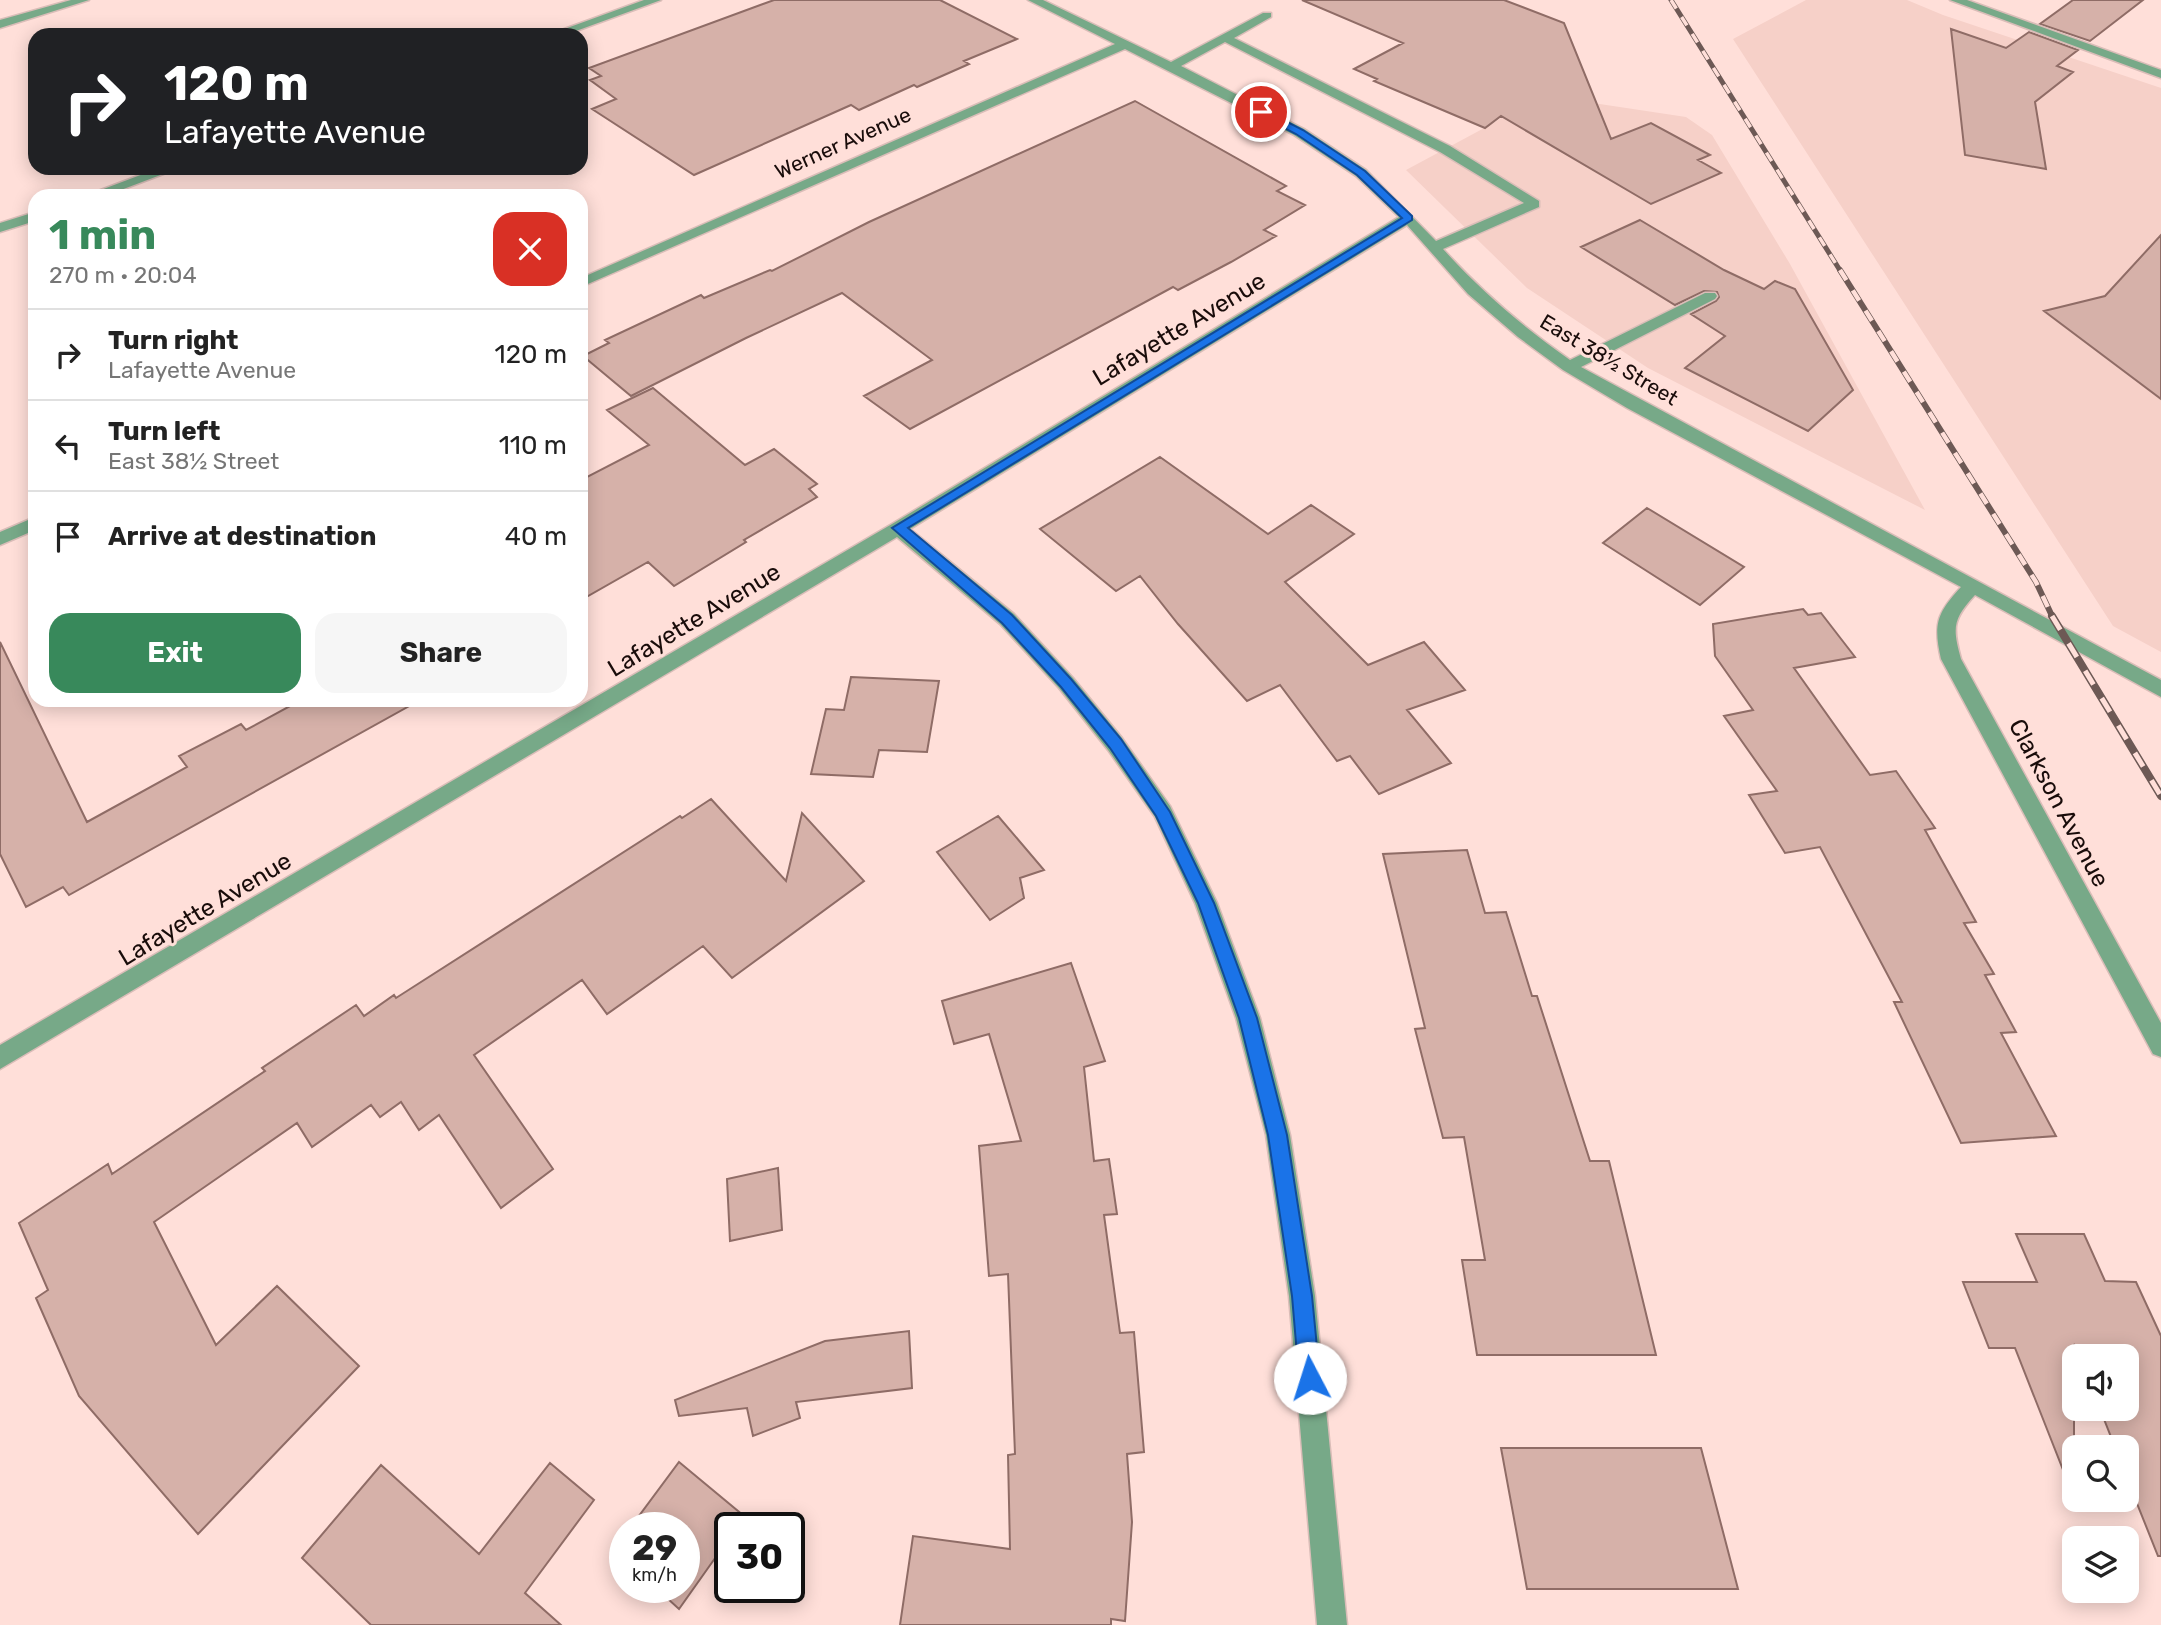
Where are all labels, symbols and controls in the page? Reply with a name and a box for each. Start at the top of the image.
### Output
text: 120 m [164,54,309,112]
icon: right [49,56,140,147]
pin [1231,82,1291,142]
icon: arrive [1242,93,1280,131]
street label: Werner Avenue [771,101,915,184]
text: Lafayette Avenue [164,113,426,151]
text: 1 min [49,210,156,260]
button: close [493,212,567,286]
text: 270 m · 20:04 [49,261,197,289]
street label: Lafayette Avenue [1088,266,1270,392]
street label: East 38½ Street [1536,309,1683,411]
text: Turn right [108,325,238,356]
icon: right [49,336,87,374]
text: 120 m [495,339,567,370]
text: Lafayette Avenue [108,356,296,384]
text: Turn left [108,416,220,447]
icon: left [49,427,87,465]
text: 110 m [499,430,567,461]
text: East 38½ Street [108,447,279,475]
icon: arrive [49,518,87,556]
text: Arrive at destination [108,521,376,552]
text: 40 m [505,521,567,552]
street label: Lafayette Avenue [603,557,785,683]
button: Exit [49,613,301,693]
button: Share [315,613,567,693]
street label: Clarkson Avenue [2003,714,2115,892]
street label: Lafayette Avenue [114,846,296,972]
position arrow [1273,1341,1347,1415]
map controls [2062,1344,2139,1603]
button: sound [2062,1344,2139,1421]
button: search [2062,1435,2139,1512]
speed limit sign: 30 [714,1512,805,1603]
button: layers [2062,1526,2139,1603]
text: 29 [632,1527,677,1569]
text: km/h [632,1564,677,1586]

